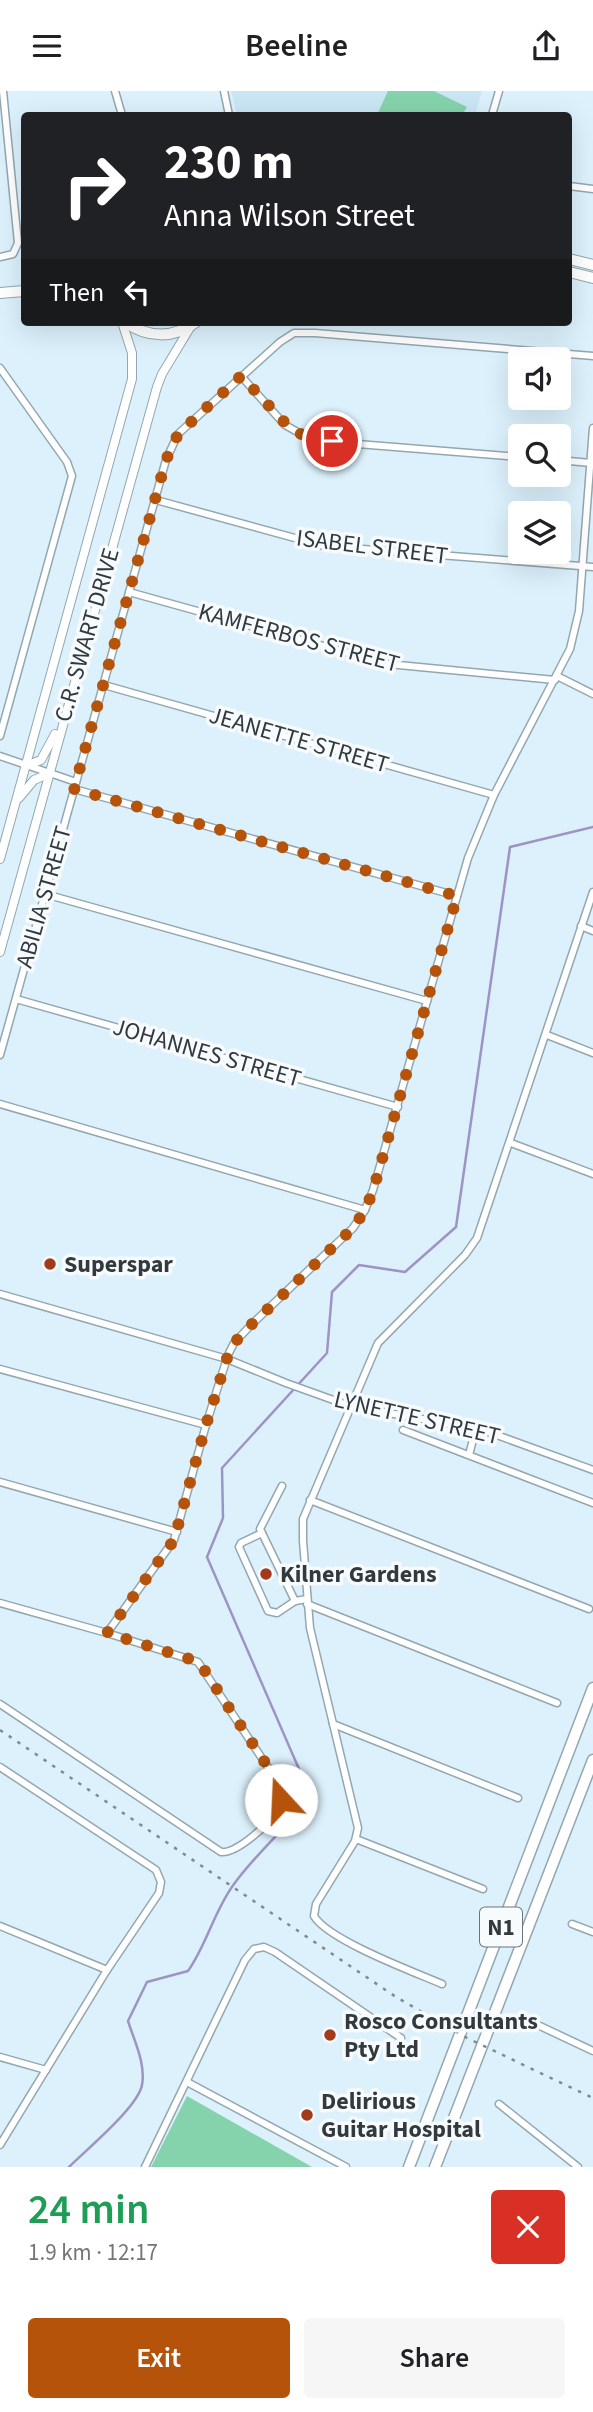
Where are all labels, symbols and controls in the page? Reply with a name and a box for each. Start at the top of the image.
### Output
text: Beeline [245,23,348,69]
icon: menu [28,27,66,65]
icon: share [527,27,565,65]
text: 230 m [164,128,293,198]
icon: right [49,140,140,231]
text: Anna Wilson Street [164,193,415,239]
icon: left [118,273,156,311]
text: Then [49,274,104,311]
map controls [508,347,571,564]
button: sound [508,347,571,410]
pin [302,411,362,471]
icon: arrive [313,422,351,460]
button: search [508,424,571,487]
button: layers [508,501,571,564]
street label: ISABEL STREET [294,520,450,574]
street label: C.R. SWART DRIVE [45,544,129,726]
street label: KAMFERBOS STREET [195,594,404,682]
street label: JEANETTE STREET [205,698,393,782]
street label: ABILIA STREET [7,822,81,972]
street label: JOHANNES STREET [109,1009,305,1097]
place label: Superspar [64,1247,173,1282]
marker: Superspar [42,1256,58,1272]
street label: LYNETTE STREET [330,1382,504,1454]
place label: Kilner Gardens [280,1557,437,1592]
marker: Kilner Gardens [258,1566,274,1582]
position arrow [244,1763,318,1837]
road number: N1 [480,1907,522,1947]
place label: Rosco Consultants Pty Ltd [344,2004,538,2067]
marker: Rosco Consultants Pty Ltd [322,2027,338,2043]
place label: Delirious Guitar Hospital [321,2084,481,2147]
marker: Delirious Guitar Hospital [299,2107,315,2123]
text: 24 min [28,2180,149,2240]
button: close [491,2190,565,2264]
text: 1.9 km · 12:17 [28,2236,158,2269]
button: Exit [28,2318,290,2398]
button: Share [304,2318,565,2398]

